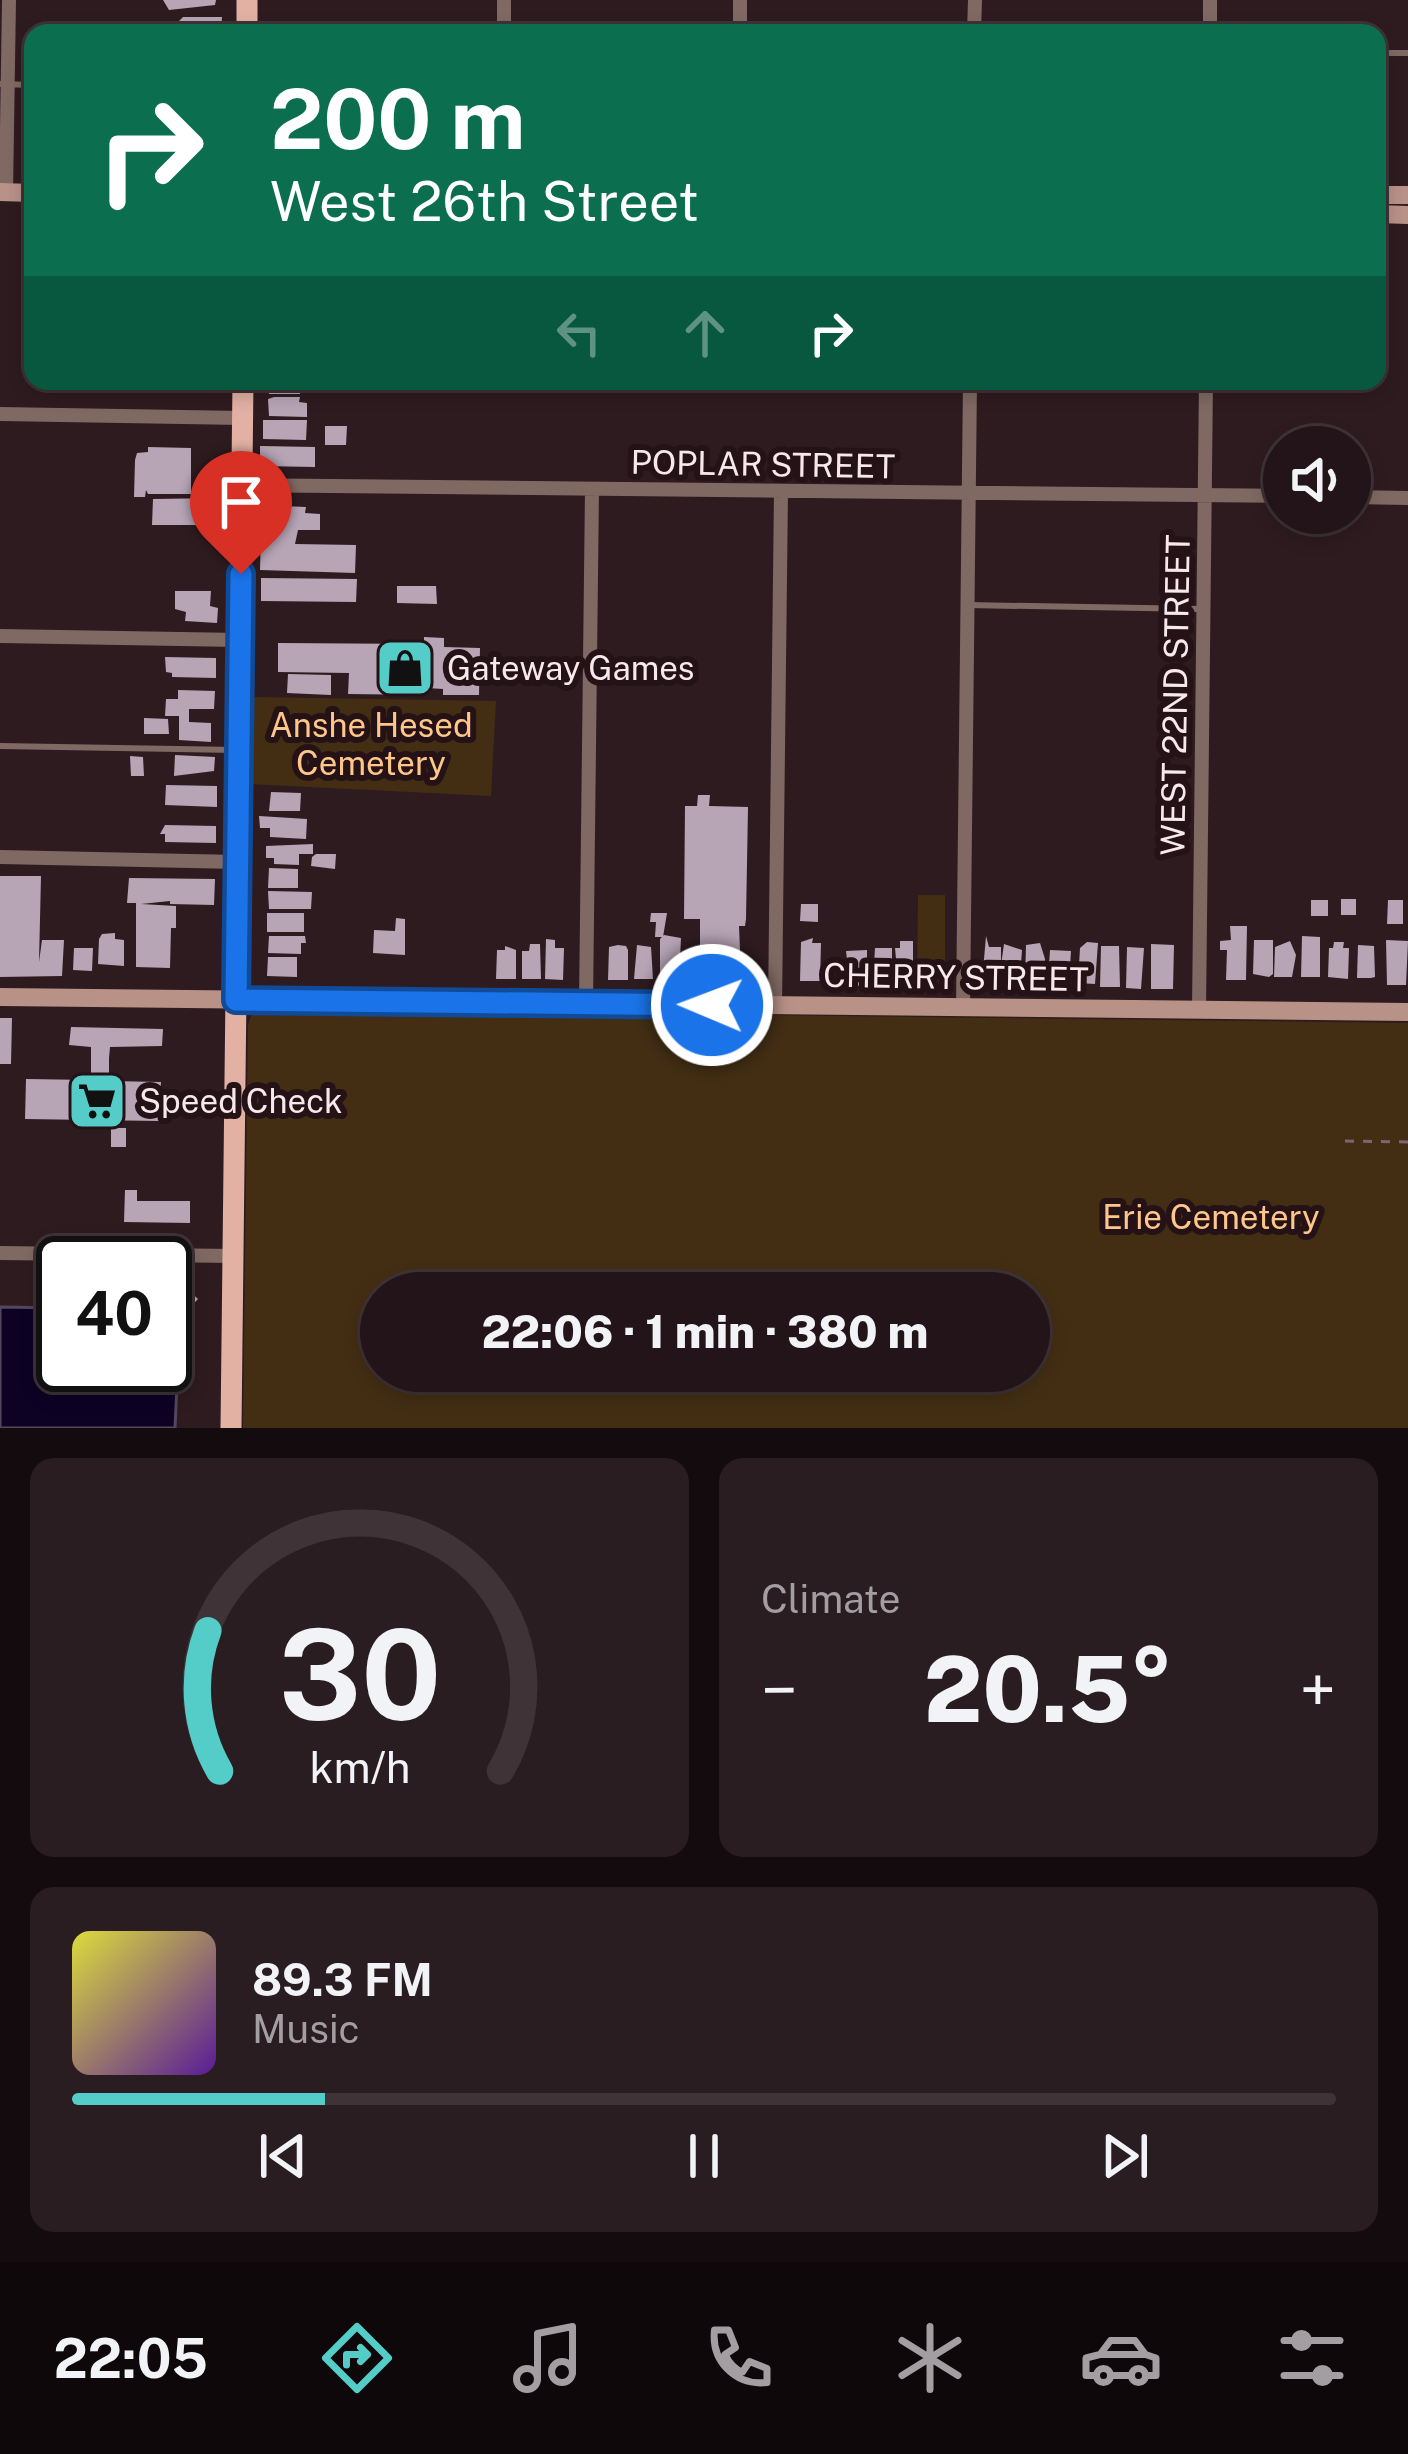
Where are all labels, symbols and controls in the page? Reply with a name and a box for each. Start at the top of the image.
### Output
text: 200 m [270,69,526,168]
icon: right [72,72,228,228]
text: West 26th Street [270,170,699,233]
icon: left [546,300,612,366]
icon: ahead [672,300,738,366]
icon: right [798,300,864,366]
map controls [1263,426,1371,534]
button: sound [1263,426,1371,534]
street label: POPLAR STREET [630,443,896,485]
pin [190,451,292,574]
icon: arrive [208,469,274,535]
street label: WEST 22ND STREET [1153,534,1197,856]
shop icon: Gateway Games [374,637,436,699]
place label: Gateway Games [447,649,694,687]
park label: Anshe Hesed Cemetery [269,706,473,782]
position arrow [649,942,775,1068]
street label: CHERRY STREET [823,956,1089,998]
supermarket icon: Speed Check [66,1070,128,1132]
place label: Speed Check [139,1082,343,1120]
park label: Erie Cemetery [1102,1198,1320,1236]
speed limit sign: 40 [36,1236,192,1392]
text: 22:06 · 1 min · 380 m [482,1305,929,1358]
text: Climate [761,1576,901,1622]
text: 30 [278,1601,441,1748]
text: 20.5° [924,1636,1173,1742]
text: − [761,1651,798,1729]
text: + [1299,1651,1336,1729]
text: km/h [309,1741,410,1792]
text: 89.3 FM [252,1953,433,2006]
text: Music [252,2006,360,2052]
icon: previous [250,2123,316,2189]
icon: pause [671,2123,737,2189]
icon: next [1092,2123,1158,2189]
icon: directions [315,2316,399,2400]
icon: music [506,2316,590,2400]
icon: phone [697,2316,781,2400]
icon: climate [888,2316,972,2400]
icon: car [1079,2316,1163,2400]
icon: filters [1270,2316,1354,2400]
text: 22:05 [54,2327,208,2390]

